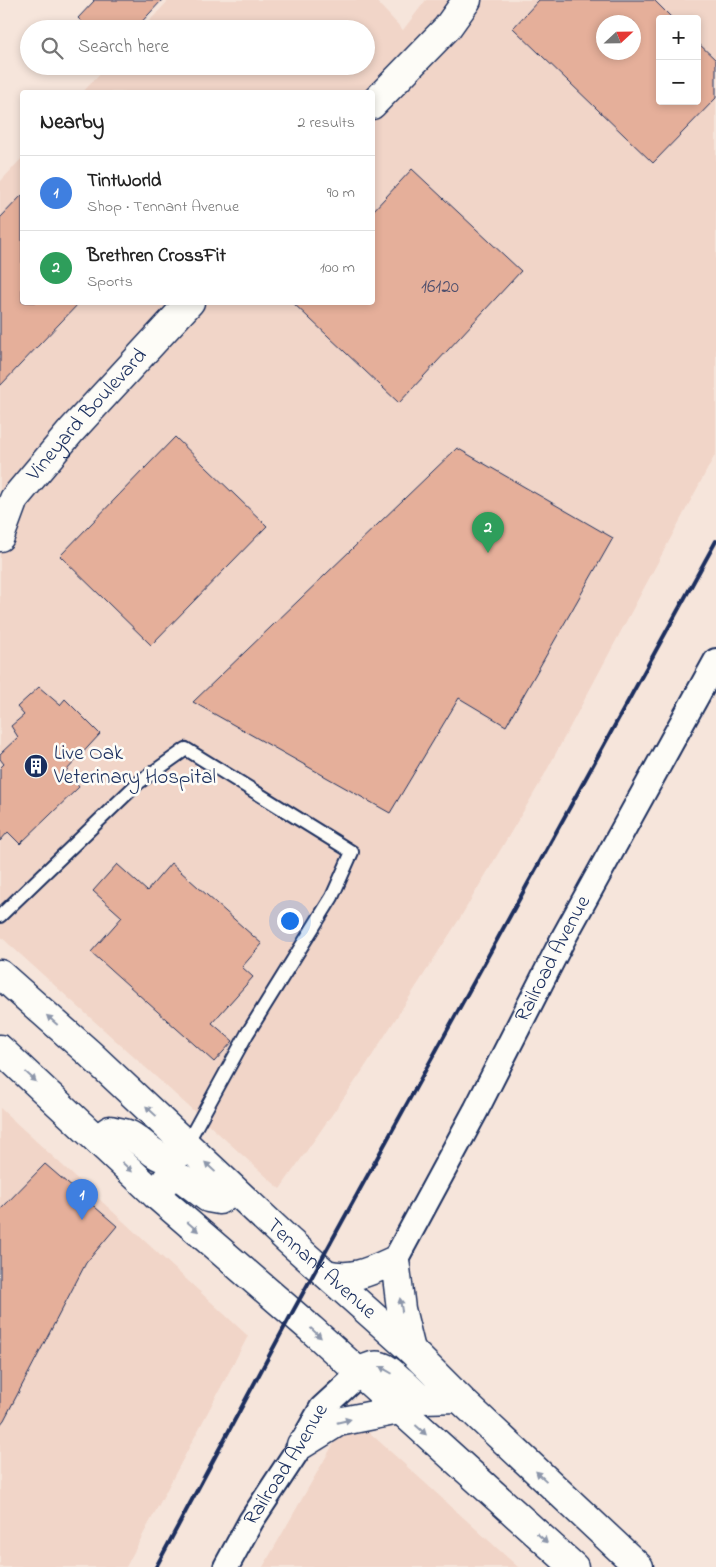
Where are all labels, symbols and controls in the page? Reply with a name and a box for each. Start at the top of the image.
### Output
north arrow [596,15,641,60]
map controls [656,15,701,105]
button: + [656,15,701,60]
search box [20,20,375,75]
icon: search [38,34,66,62]
text: Search here [78,34,169,61]
button: − [656,60,701,105]
text: Nearby [40,108,104,138]
text: 2 results [297,111,355,135]
text: TintWorld [87,168,161,195]
text: 1 [53,181,59,205]
text: 90 m [327,181,355,205]
text: Shop · Tennant Avenue [87,195,239,219]
text: Brethren CrossFit [87,243,226,270]
text: 2 [52,256,60,280]
text: 100 m [320,256,355,280]
text: Sports [87,270,133,294]
house number: 16120 [421,274,459,301]
street label: Vineyard Boulevard [19,342,155,489]
pin: 2 [472,512,504,553]
place label: Live Oak Veterinary Hospital [53,739,216,795]
building icon: Live Oak Veterinary Hospital [23,753,49,779]
street label: Railroad Avenue [508,890,599,1028]
your location [277,908,303,934]
one-way arrow [46,1015,59,1026]
one-way arrow [24,1071,36,1083]
one-way arrow [145,1105,157,1117]
one-way arrow [120,1161,132,1173]
one-way arrow [205,1161,217,1173]
pin: 1 [66,1179,98,1220]
street label: Tennant Avenue [259,1212,383,1327]
one-way arrow [186,1221,199,1232]
one-way arrow [397,1297,405,1313]
one-way arrow [309,1328,322,1339]
one-way arrow [379,1365,393,1374]
street label: Railroad Avenue [237,1398,337,1532]
one-way arrow [336,1417,351,1425]
one-way arrow [415,1424,427,1436]
one-way arrow [535,1470,547,1482]
one-way arrow [536,1532,548,1544]

